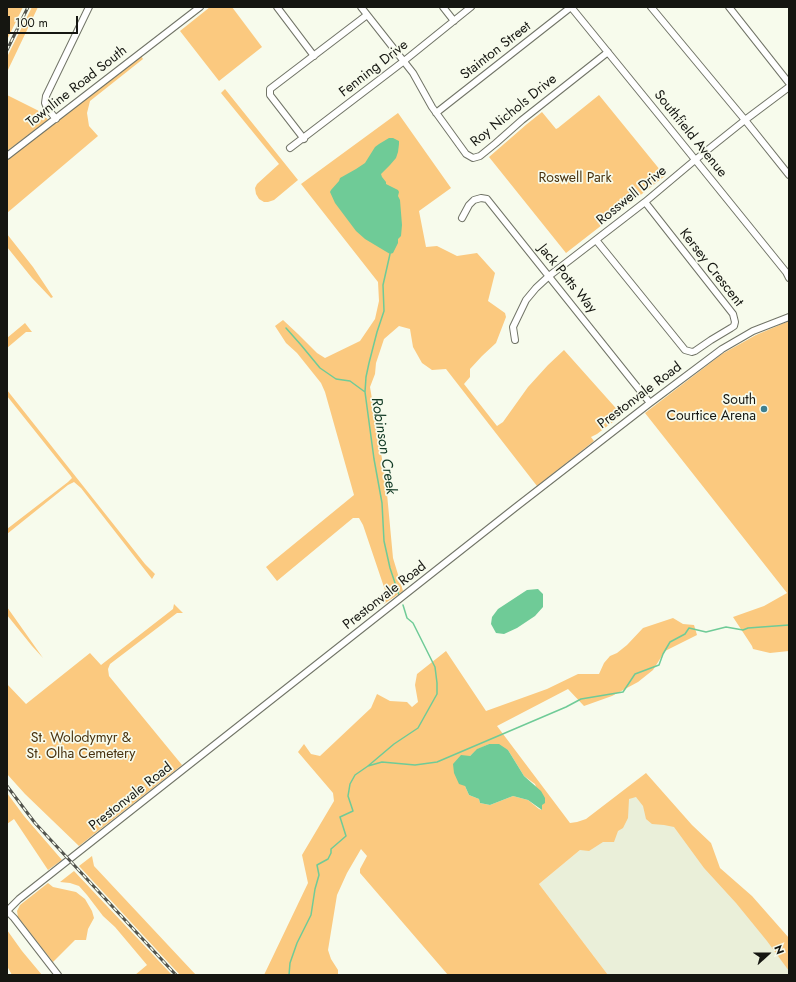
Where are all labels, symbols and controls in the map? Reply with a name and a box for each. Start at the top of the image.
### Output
scale bar [10,8,80,34]
text: 100 m [15,14,48,32]
street label: Stainton Street [457,18,535,84]
street label: Fenning Drive [336,37,412,101]
street label: Townline Road South [23,43,131,131]
street label: Roy Nichols Drive [468,71,560,151]
street label: Southfield Avenue [650,87,730,181]
street label: Rosswell Drive [594,163,670,229]
park label: Roswell Park [538,171,612,187]
street label: Kersey Crescent [675,226,747,310]
street label: Jack Potts Way [534,241,600,317]
street label: Prestonvale Road [595,359,685,433]
place label: South Courtice Arena [666,393,756,426]
water label: Robinson Creek [366,396,400,496]
marker: South Courtice Arena [759,404,769,414]
street label: Prestonvale Road [340,558,430,634]
park label: St. Wolodymyr & St. Olha Cemetery [27,731,135,764]
street label: Prestonvale Road [86,759,176,835]
north arrow [748,934,788,974]
text: N [770,943,788,957]

